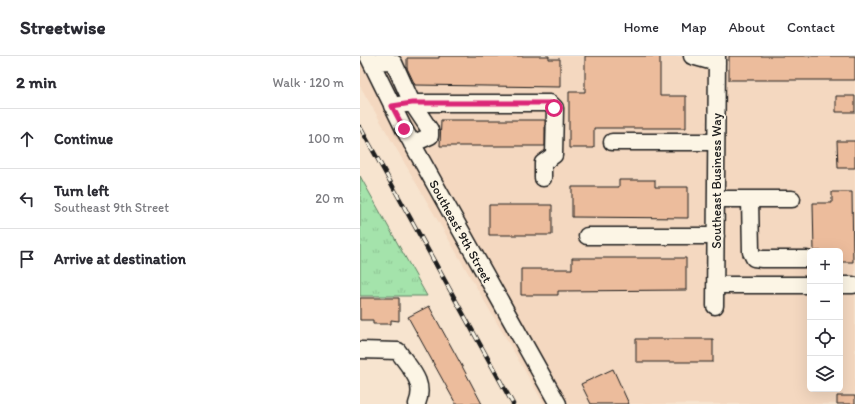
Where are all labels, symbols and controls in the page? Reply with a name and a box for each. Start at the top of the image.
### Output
text: Streetwise [20,16,106,39]
text: Home [624,19,659,36]
text: Map [681,19,707,36]
text: About [729,19,765,36]
text: Contact [787,19,835,36]
text: 2 min [16,72,56,92]
text: Walk · 120 m [273,75,344,90]
route start [545,99,563,117]
street label: Southeast Business Way [709,113,724,249]
route end [395,120,413,138]
icon: ahead [16,128,38,150]
text: Continue [54,130,113,148]
text: 100 m [308,131,344,146]
street label: Southeast 9th Street [426,177,495,285]
text: Turn left [54,182,109,200]
icon: left [16,188,38,210]
text: 20 m [315,191,344,206]
text: Southeast 9th Street [54,200,169,215]
icon: arrive [16,248,38,270]
map controls [807,248,843,392]
button: + [807,248,843,284]
text: Arrive at destination [54,250,186,268]
button: − [807,284,843,320]
button: locate [807,320,843,356]
button: layers [807,356,843,392]

